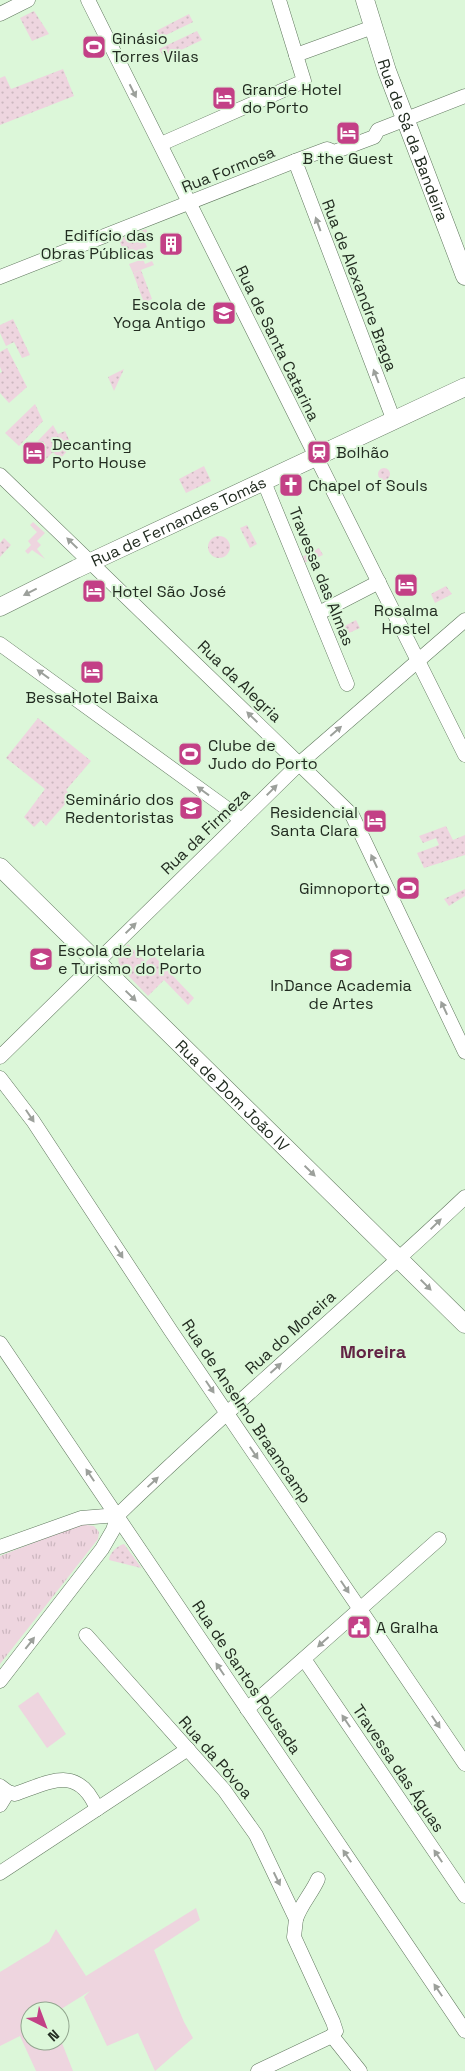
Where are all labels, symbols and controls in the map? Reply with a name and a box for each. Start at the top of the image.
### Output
place label: Ginásio Torres Vilas [112,28,199,67]
sports icon: Ginásio Torres Vilas [81,34,107,60]
street label: Rua de Sá da Bandeira [373,56,453,224]
place label: Grande Hotel do Porto [242,79,342,118]
one-way arrow [129,83,137,98]
hotel icon: Grande Hotel do Porto [211,85,237,111]
hotel icon: B the Guest [335,120,361,146]
street label: Rua Formosa [178,141,278,198]
place label: B the Guest [303,148,393,169]
street label: Rua de Alexandre Braga [317,196,402,374]
one-way arrow [314,216,322,231]
place label: Edifício das Obras Públicas [41,225,154,264]
building icon: Edifício das Obras Públicas [158,231,184,257]
street label: Rua de Santa Catarina [231,262,324,425]
place label: Escola de Yoga Antigo [113,294,206,333]
school or university icon: Escola de Yoga Antigo [211,300,237,326]
one-way arrow [372,368,380,383]
place label: Decanting Porto House [52,434,146,473]
station icon: Bolhão [306,439,332,465]
hotel icon: Decanting Porto House [21,440,47,466]
place label: Bolhão [336,442,389,463]
street label: Rua de Fernandes Tomás [88,472,270,572]
church icon: Chapel of Souls [278,472,304,498]
place label: Chapel of Souls [308,475,428,496]
street label: Travessa das Almas [284,504,359,649]
one-way arrow [66,537,78,549]
hotel icon: Rosalma Hostel [393,572,419,598]
hotel icon: Hotel São José [81,578,107,604]
place label: Hotel São José [112,581,226,602]
one-way arrow [23,588,37,596]
place label: Rosalma Hostel [374,600,438,639]
street label: Rua da Alegria [193,636,286,727]
hotel icon: BessaHotel Baixa [79,659,105,685]
one-way arrow [37,669,50,680]
place label: BessaHotel Baixa [26,687,158,708]
one-way arrow [246,711,258,723]
one-way arrow [330,725,343,736]
place label: Clube de Judo do Porto [208,735,318,774]
sports icon: Clube de Judo do Porto [177,741,203,767]
street label: Rua da Firmeza [156,784,254,879]
one-way arrow [266,784,278,796]
one-way arrow [196,786,210,796]
place label: Seminário dos Redentoristas [65,789,174,828]
school or university icon: Seminário dos Redentoristas [178,795,204,821]
place label: Residencial Santa Clara [270,802,358,841]
hotel icon: Residencial Santa Clara [362,808,388,834]
one-way arrow [370,854,378,868]
sports icon: Gimnoporto [395,875,421,901]
place label: Gimnoporto [299,878,390,899]
one-way arrow [125,922,137,934]
place label: Escola de Hotelaria e Turismo do Porto [58,940,205,979]
school or university icon: Escola de Hotelaria e Turismo do Porto [28,946,54,972]
school or university icon: InDance Academia de Artes [328,947,354,973]
place label: InDance Academia de Artes [270,975,412,1014]
one-way arrow [125,990,137,1002]
one-way arrow [440,1001,448,1015]
street label: Rua de Dom João IV [171,1035,294,1156]
one-way arrow [25,1110,35,1123]
one-way arrow [303,1165,315,1177]
one-way arrow [430,1218,442,1230]
one-way arrow [114,1245,124,1259]
one-way arrow [419,1279,431,1291]
street label: Rua do Moreira [240,1286,340,1379]
street label: Rua de Anselmo Braamcamp [177,1315,316,1507]
district label: Moreira [340,1340,407,1363]
one-way arrow [270,1362,282,1374]
one-way arrow [205,1380,214,1394]
one-way arrow [249,1446,259,1459]
one-way arrow [85,1469,95,1482]
one-way arrow [147,1476,159,1488]
one-way arrow [340,1581,350,1594]
street label: Rua de Santos Pousada [187,1596,306,1758]
public building icon: A Gralha [346,1614,372,1640]
place label: A Gralha [376,1617,438,1638]
one-way arrow [25,1636,35,1650]
one-way arrow [317,1636,330,1647]
one-way arrow [215,1662,225,1675]
street label: Travessa das Águas [348,1700,449,1836]
street label: Rua da Póvoa [174,1712,257,1803]
one-way arrow [341,1714,351,1728]
one-way arrow [431,1715,441,1729]
one-way arrow [342,1849,352,1862]
one-way arrow [433,1849,442,1862]
one-way arrow [273,1872,281,1886]
one-way arrow [433,1984,443,1997]
north arrow [20,2001,70,2051]
text: N [44,2026,63,2045]

